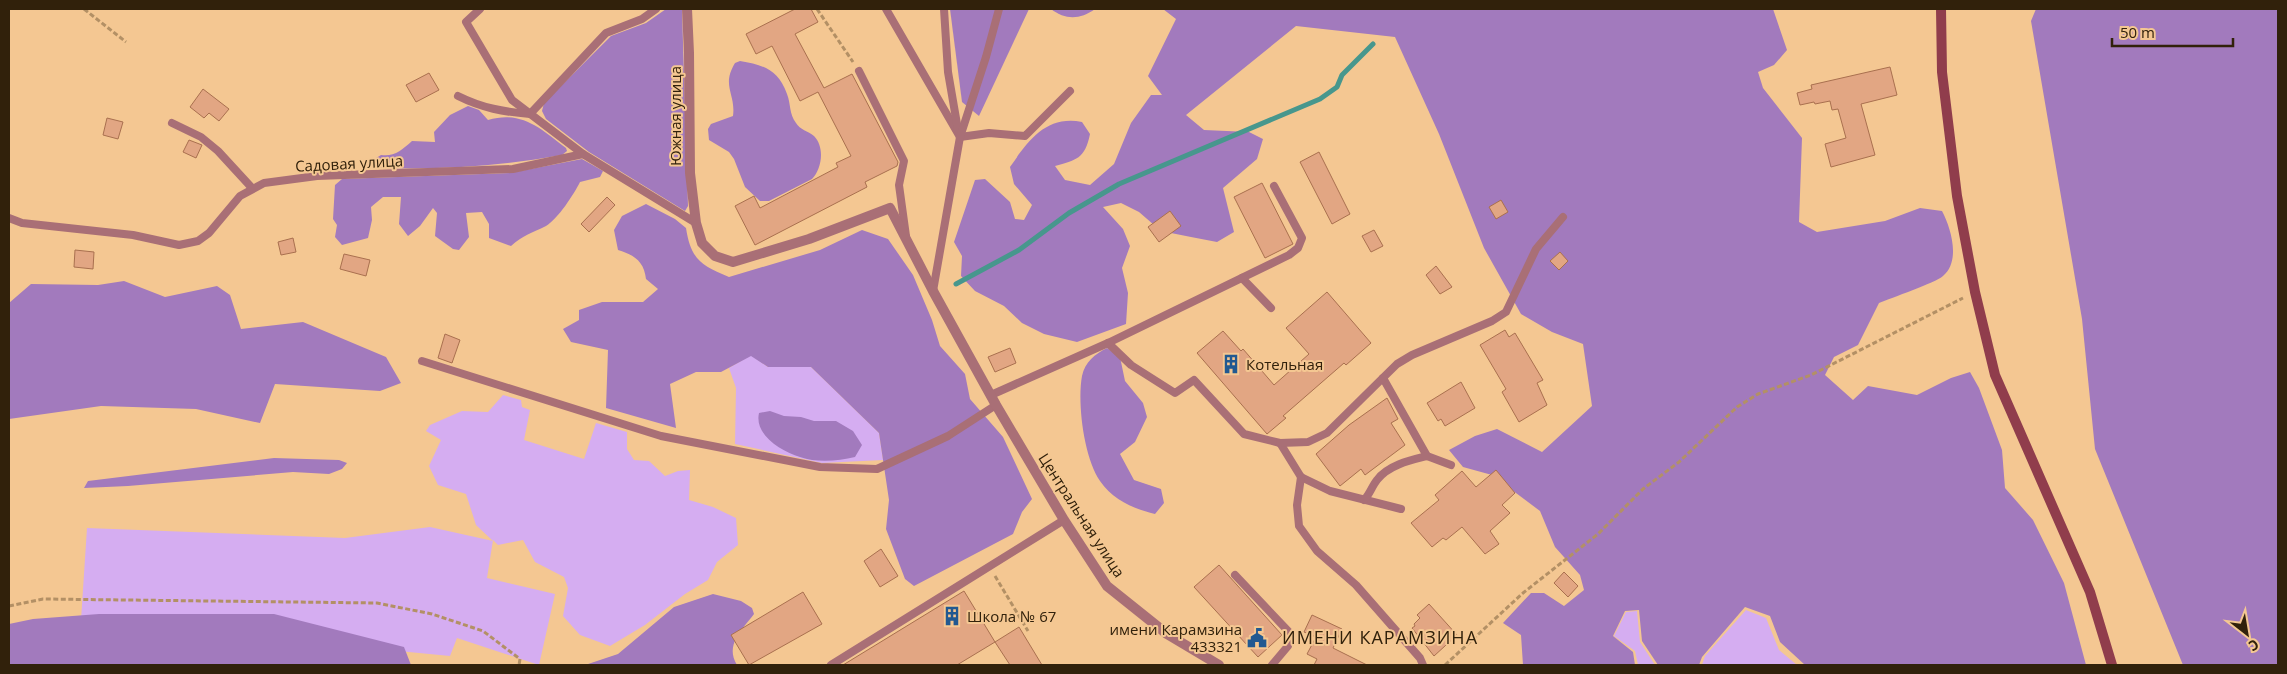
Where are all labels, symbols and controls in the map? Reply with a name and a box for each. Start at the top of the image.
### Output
scale bar [2112,15,2233,47]
text: 50 m [2120,22,2155,42]
street label: Южная улица [665,66,685,166]
street label: Садовая улица [295,150,403,176]
building icon: Котельная [1220,353,1242,375]
place label: Котельная [1246,354,1323,374]
street label: Центральная улица [1034,449,1130,581]
building icon: Школа № 67 [941,605,963,627]
place label: Школа № 67 [967,606,1056,626]
north arrow [2222,609,2272,659]
place label: имени Карамзина 433321 [1110,619,1242,656]
district label: ИМЕНИ КАРАМЗИНА [1282,625,1478,649]
public building icon: имени Карамзина 433321 [1246,627,1268,649]
text: С [2245,635,2263,656]

